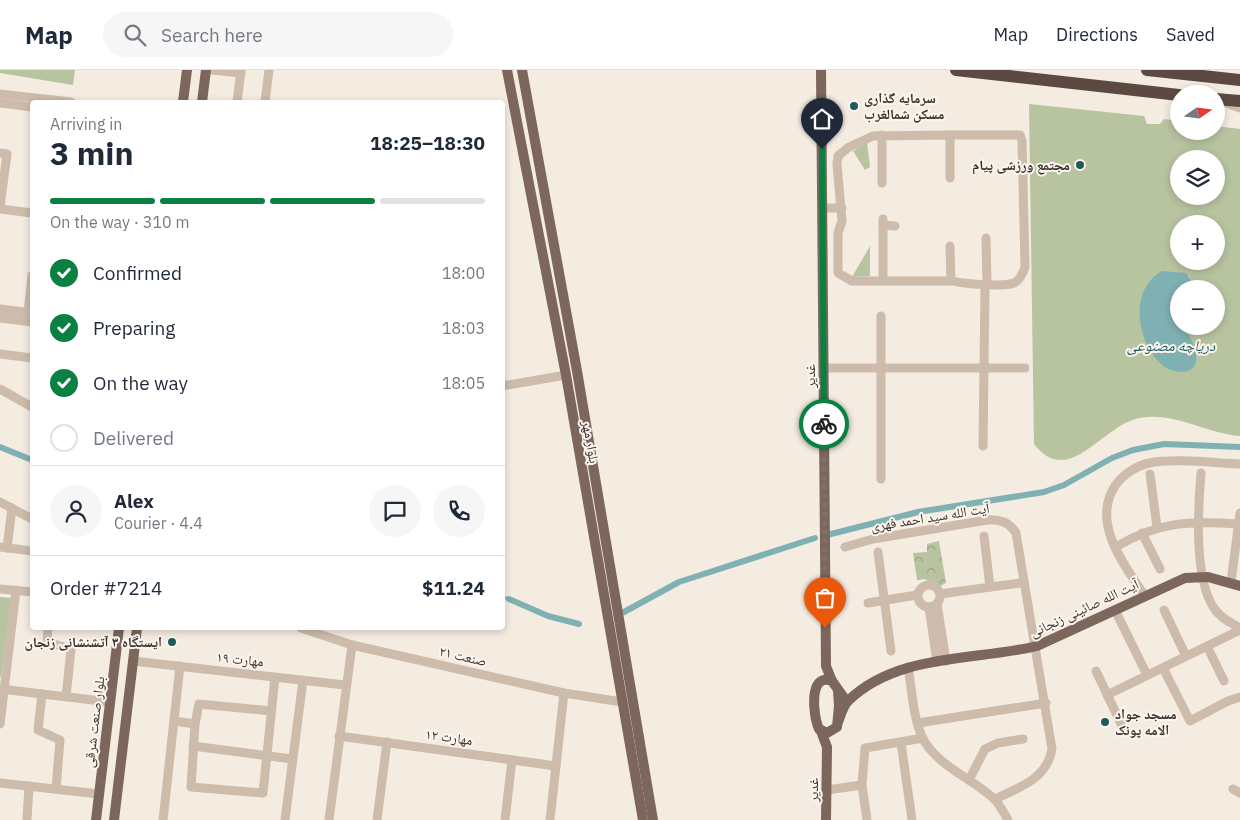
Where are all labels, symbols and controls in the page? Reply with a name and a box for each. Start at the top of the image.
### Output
search box [103,12,453,57]
text: Map [25,19,73,51]
icon: search [121,21,149,49]
text: Search here [161,23,263,47]
text: Map [993,23,1028,46]
text: Directions [1056,23,1138,46]
text: Saved [1166,23,1215,46]
north arrow [1170,85,1225,140]
map controls [1170,85,1225,335]
place label: سرمایه گذاری مسکن شمالغرب [864,89,944,123]
pin [801,98,843,149]
marker: سرمایه گذاری مسکن شمالغرب [848,100,860,112]
icon: home [808,105,836,133]
text: Arriving in [50,114,122,134]
text: 18:25–18:30 [370,131,485,155]
text: 3 min [50,132,134,174]
button: layers [1170,150,1225,205]
place label: مجتمع ورزشی پیام [972,156,1070,175]
marker: مجتمع ورزشی پیام [1074,159,1086,171]
text: On the way · 310 m [50,212,189,232]
button: + [1170,215,1225,270]
icon: check [50,259,78,287]
text: Confirmed [93,261,182,285]
text: 18:00 [442,263,485,283]
button: − [1170,280,1225,335]
icon: check [50,314,78,342]
text: Preparing [93,316,175,340]
text: 18:03 [442,318,485,338]
water label: دریاچه مصنوعی [1127,336,1216,355]
street label: غدیر [801,364,819,389]
icon: check [50,369,78,397]
text: On the way [93,371,188,395]
text: 18:05 [442,373,485,393]
courier [799,399,849,449]
icon: bike [810,410,838,438]
street label: بلوار مهر [578,418,604,465]
text: Delivered [93,426,174,450]
button: person [50,485,102,537]
button: chat [369,485,421,537]
button: phone [433,485,485,537]
text: Alex [114,489,154,513]
street label: آیت الله سید احمد فهری [869,499,991,535]
text: Courier · 4.4 [114,513,203,533]
street label: آیت الله صائینی زنجانی [1027,575,1142,641]
text: Order #7214 [50,576,162,600]
text: $11.24 [422,576,485,600]
pin [804,577,846,628]
icon: bag [811,584,839,612]
place label: ایستگاه ۳ آتشنشانی زنجان [24,633,162,651]
marker: ایستگاه ۳ آتشنشانی زنجان [166,636,178,648]
street label: صنعت ۲۱ [437,642,489,670]
street label: مهارت ۱۹ [216,648,264,670]
street label: بلوار صنعت شرقی [79,675,109,769]
place label: مسجد جواد الامه پونک [1115,705,1177,739]
marker: مسجد جواد الامه پونک [1099,716,1111,728]
street label: مهارت ۱۲ [424,725,474,749]
street label: غدیر [804,778,822,803]

